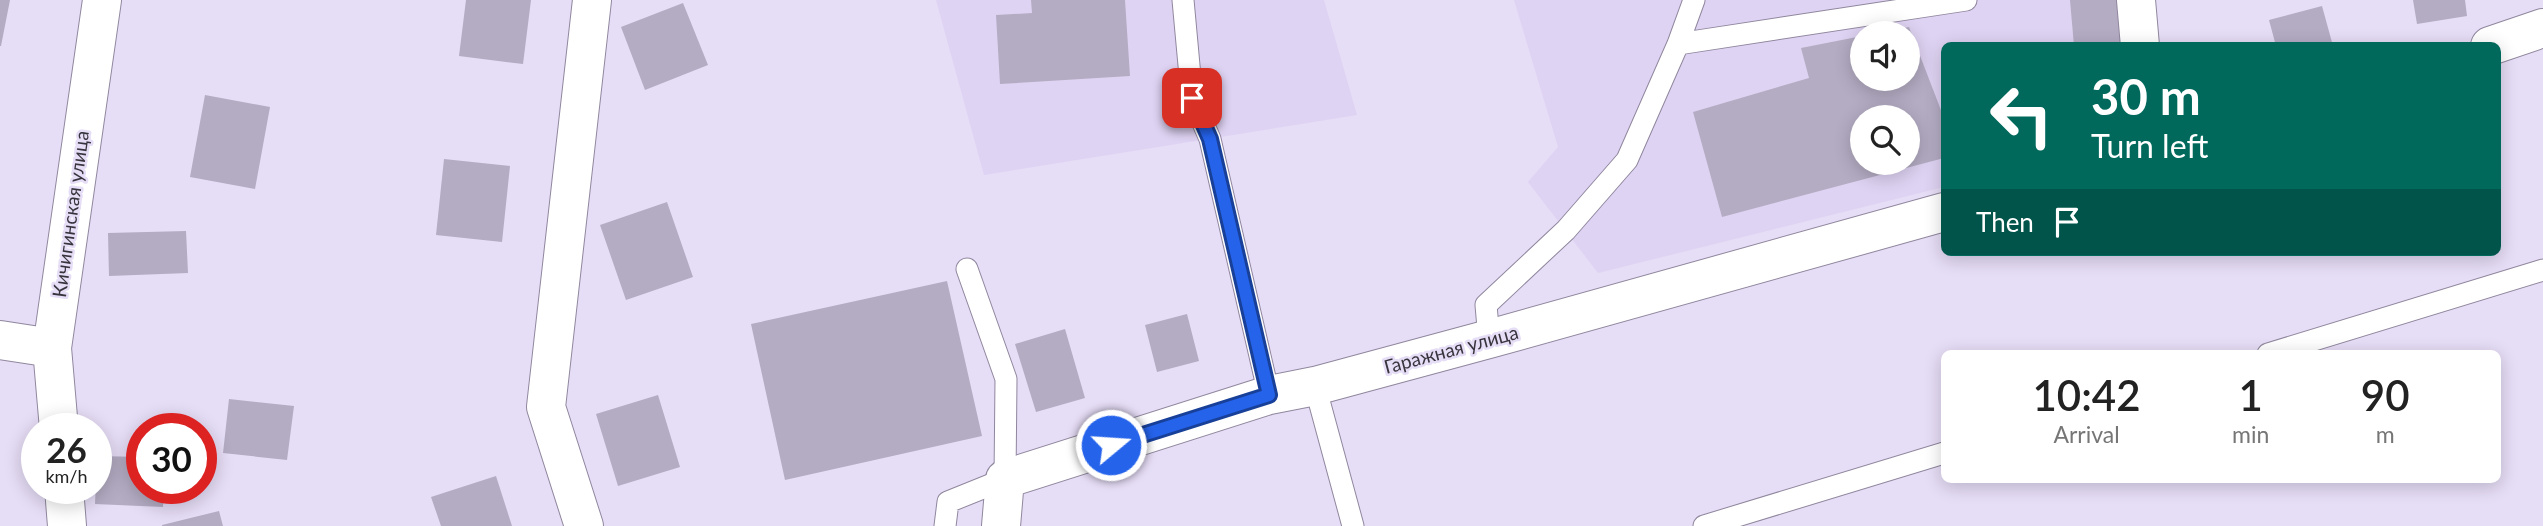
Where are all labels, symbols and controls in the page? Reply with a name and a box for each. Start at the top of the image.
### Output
map controls [1850,21,1920,175]
button: sound [1850,21,1920,91]
text: 30 m [2091,67,2201,125]
pin [1162,68,1222,128]
icon: left [1976,70,2067,161]
icon: arrive [1173,79,1211,117]
button: search [1850,105,1920,175]
text: Turn left [2091,126,2208,165]
street label: Кичигинская улица [47,129,93,299]
icon: arrive [2048,203,2086,241]
text: Then [1976,206,2034,238]
street label: Гаражная улица [1381,320,1521,378]
text: 10:42 [2032,370,2141,420]
text: 1 [2239,370,2263,420]
text: 90 [2361,370,2410,420]
position arrow [1074,408,1148,482]
speed limit sign: 30 [126,413,217,504]
text: Arrival [2053,420,2120,448]
text: min [2232,420,2269,448]
text: m [2376,420,2395,448]
text: 26 [46,428,87,470]
text: km/h [45,465,88,487]

